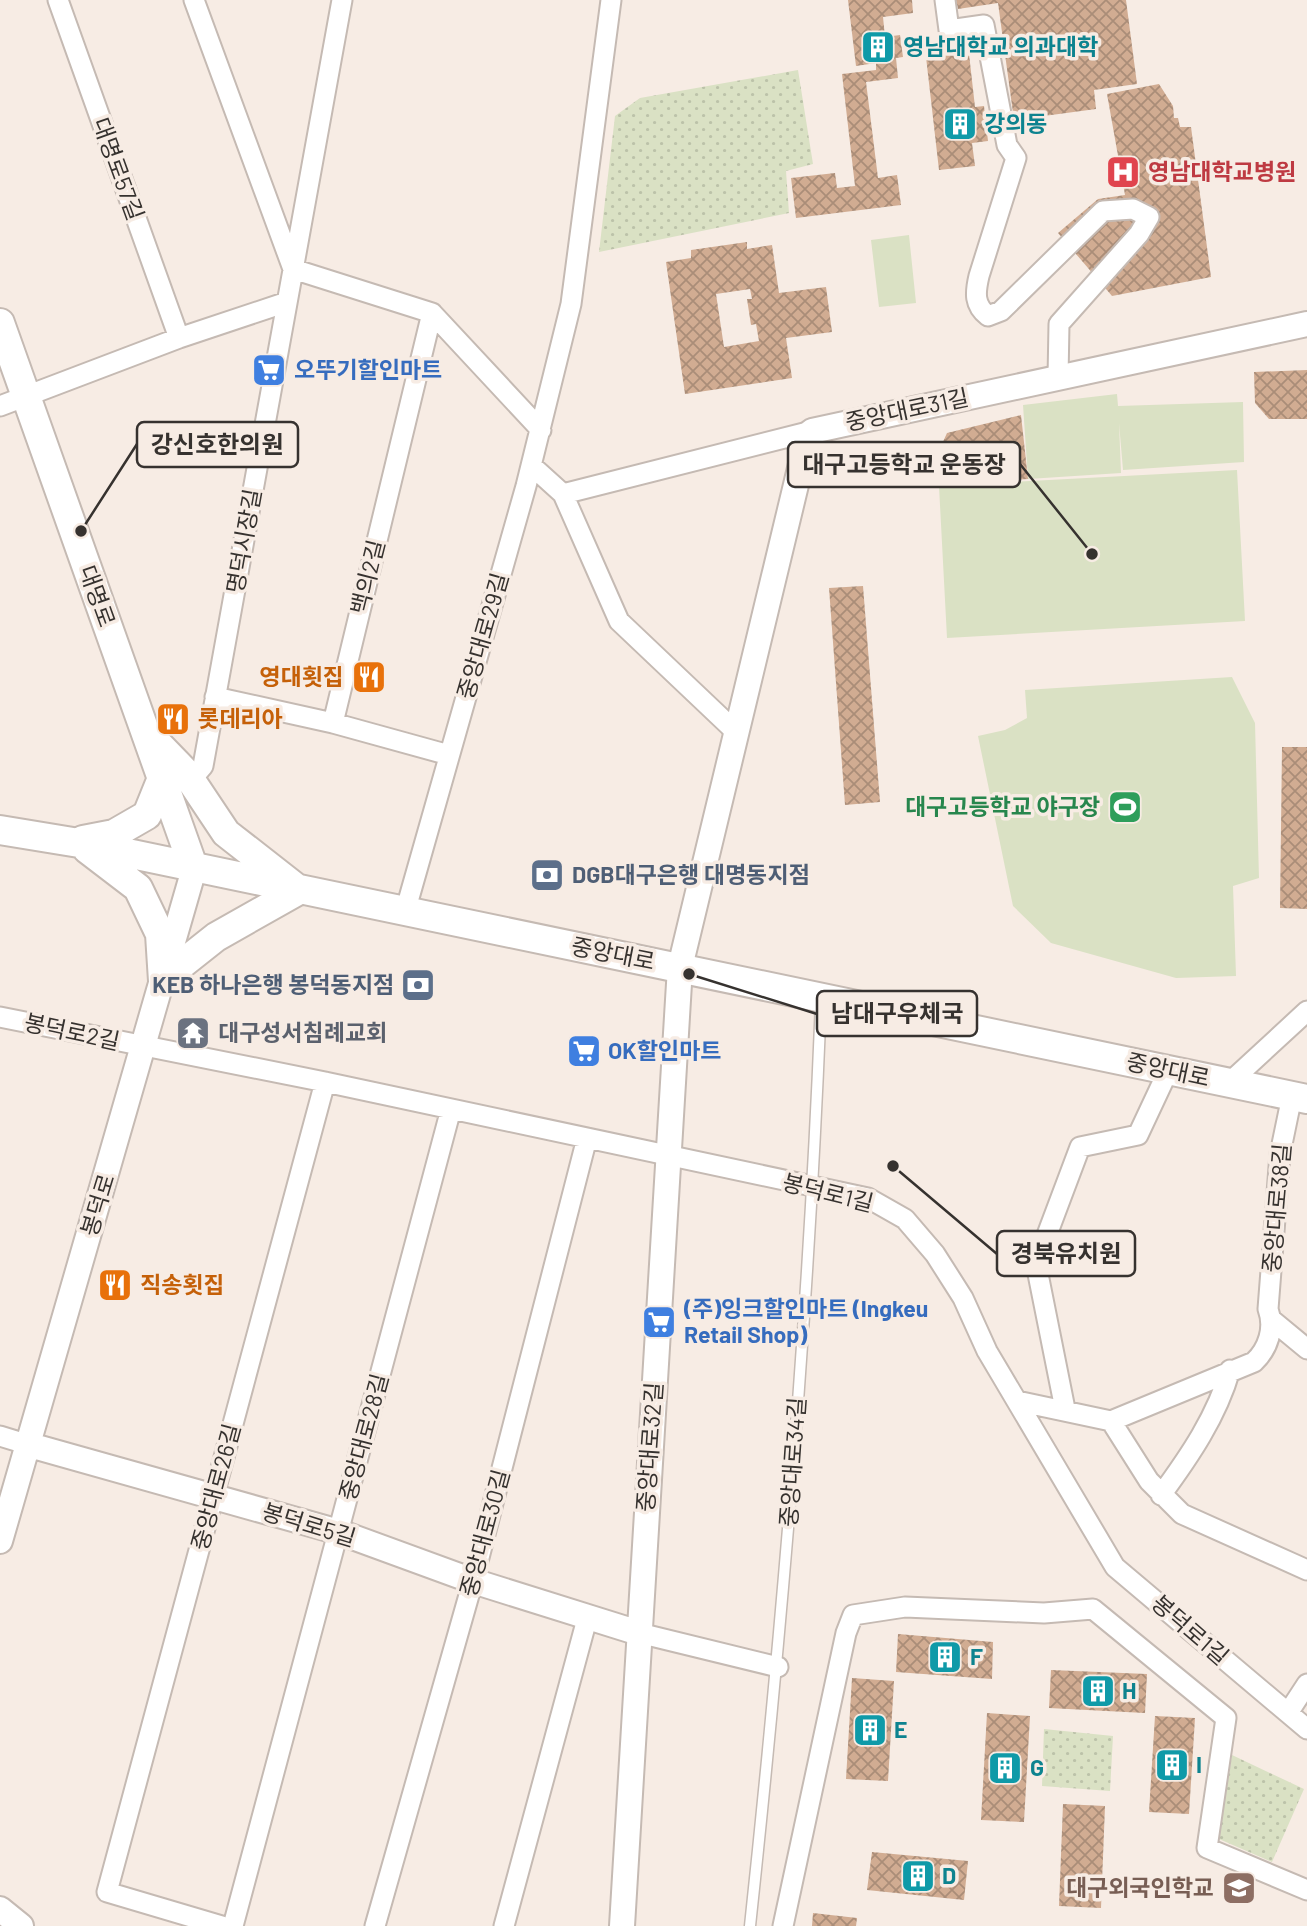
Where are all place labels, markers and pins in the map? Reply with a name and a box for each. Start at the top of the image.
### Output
building icon: 영남대학교 의과대학 [859,28,897,66]
place label: 영남대학교 의과대학 [903,32,1098,60]
building icon: 강의동 [941,105,979,143]
place label: 강의동 [984,109,1047,137]
hospital icon: 영남대학교병원 [1104,153,1142,191]
place label: 영남대학교병원 [1148,157,1296,185]
supermarket icon: 오뚜기할인마트 [250,351,288,389]
place label: 오뚜기할인마트 [294,355,442,383]
callout: 강신호한의원 [137,422,298,467]
callout: 대구고등학교 운동장 [788,442,1020,487]
restaurant icon: 영대횟집 [350,658,388,696]
place label: 영대횟집 [259,662,344,690]
restaurant icon: 롯데리아 [154,700,192,738]
place label: 롯데리아 [198,704,283,732]
sports icon: 대구고등학교 야구장 [1106,788,1144,826]
place label: 대구고등학교 야구장 [905,792,1100,820]
bank icon: DGB대구은행 대명동지점 [528,856,566,894]
place label: DGB대구은행 대명동지점 [572,860,810,888]
bank icon: KEB 하나은행 봉덕동지점 [399,966,437,1004]
place label: KEB 하나은행 봉덕동지점 [152,970,394,998]
callout: 남대구우체국 [817,991,977,1036]
temple icon: 대구성서침례교회 [174,1014,212,1052]
place label: 대구성서침례교회 [218,1018,387,1046]
supermarket icon: OK할인마트 [565,1032,603,1070]
place label: OK할인마트 [608,1036,721,1064]
callout: 경북유치원 [997,1231,1135,1276]
restaurant icon: 직송횟집 [96,1266,134,1304]
place label: 직송횟집 [140,1270,225,1298]
place label: (주)잉크할인마트 (Ingkeu Retail Shop) [683,1294,928,1348]
supermarket icon: (주)잉크할인마트 (Ingkeu Retail Shop) [640,1303,678,1341]
building icon: F [926,1638,964,1676]
place label: F [970,1642,983,1670]
building icon: H [1079,1672,1117,1710]
place label: H [1122,1676,1136,1704]
building icon: E [851,1711,889,1749]
place label: E [894,1715,907,1743]
building icon: I [1153,1746,1191,1784]
building icon: G [986,1749,1024,1787]
place label: I [1196,1750,1202,1778]
place label: G [1030,1753,1044,1781]
building icon: D [899,1857,937,1895]
place label: D [942,1861,956,1889]
school or university icon: 대구외국인학교 [1220,1869,1258,1907]
place label: 대구외국인학교 [1066,1873,1214,1901]

